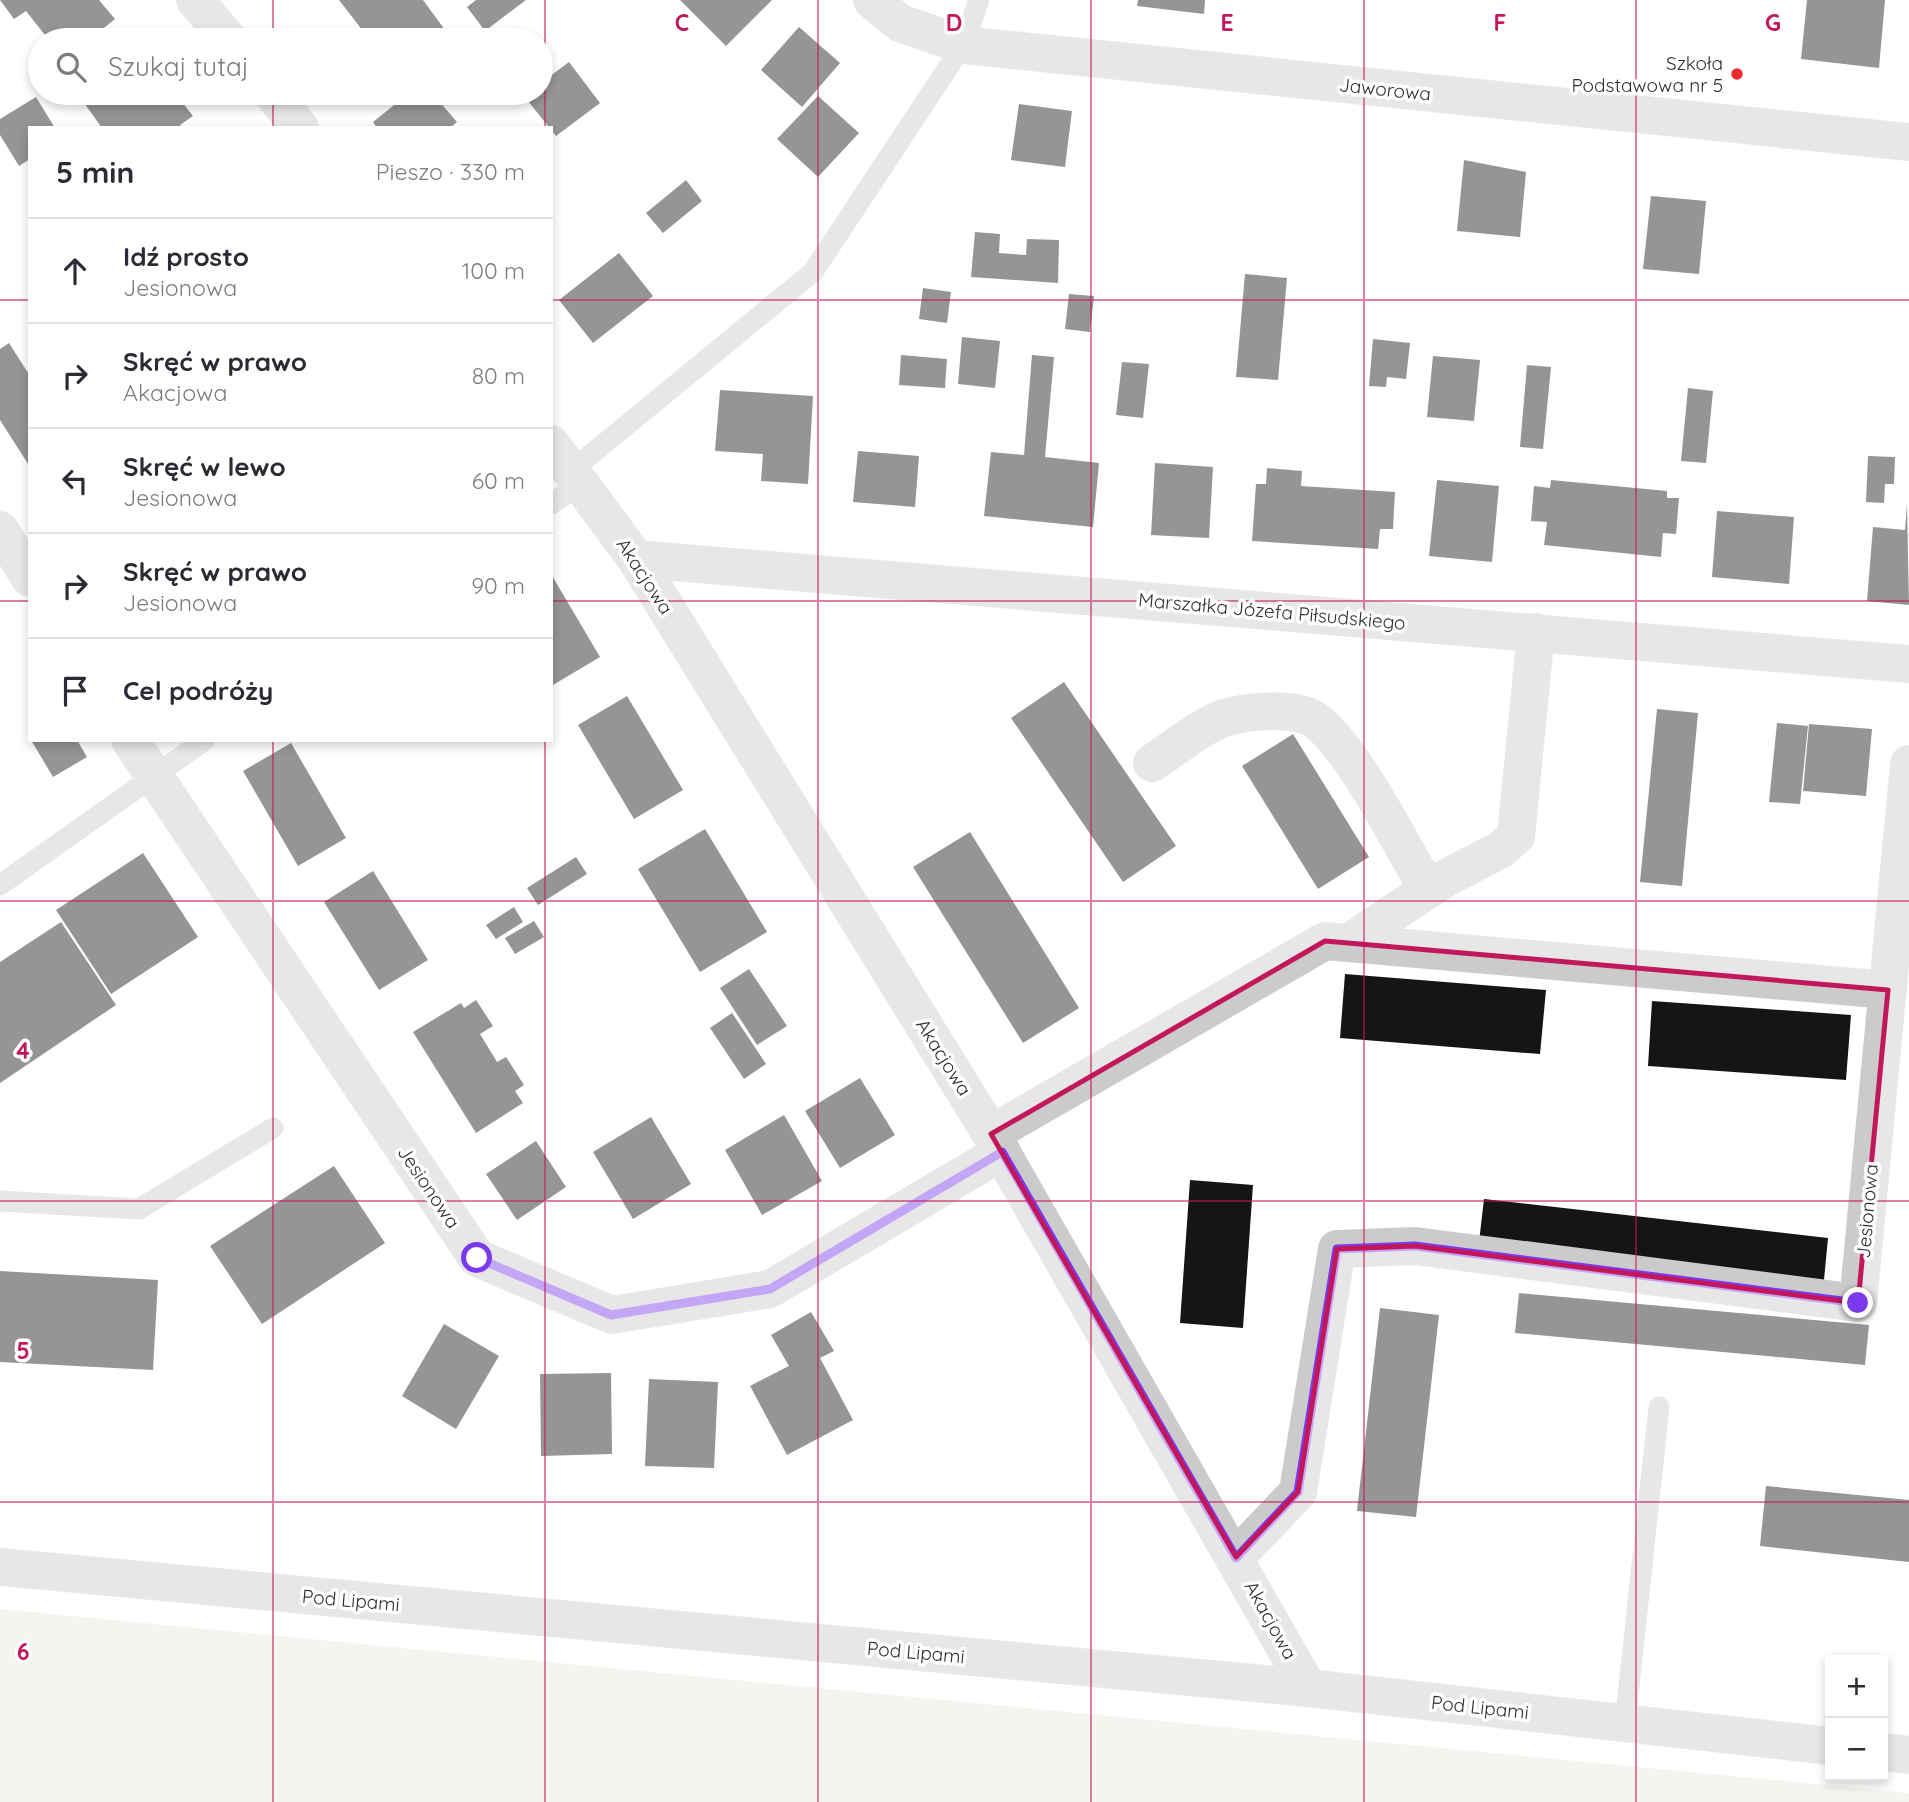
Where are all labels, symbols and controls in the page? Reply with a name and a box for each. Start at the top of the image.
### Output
text: C [675,8,689,37]
text: D [946,8,962,37]
text: E [1220,8,1234,37]
text: F [1494,8,1506,37]
text: G [1765,8,1781,37]
search box [28,28,553,105]
icon: search [52,48,90,86]
text: Szukaj tutaj [108,50,249,83]
place label: Szkoła Podstawowa nr 5 [1571,51,1723,97]
marker: Szkoła Podstawowa nr 5 [1729,66,1745,82]
street label: Jaworowa [1338,72,1432,106]
text: 5 min [56,153,134,191]
text: Pieszo · 330 m [376,157,525,186]
text: Idź prosto [123,240,249,273]
icon: ahead [56,252,94,290]
text: 100 m [462,256,525,285]
text: Jesionowa [123,273,237,302]
text: Skręć w prawo [123,345,307,378]
icon: right [56,357,94,395]
text: 80 m [472,361,525,390]
text: Akacjowa [123,378,227,407]
text: Skręć w lewo [123,450,286,483]
icon: left [56,462,94,500]
text: 60 m [472,466,525,495]
text: Jesionowa [123,483,237,512]
street label: Akacjowa [611,533,679,619]
text: Skręć w prawo [123,555,307,588]
icon: right [56,567,94,605]
text: 90 m [471,571,525,600]
street label: Marszałka Józefa Piłsudskiego [1137,587,1407,635]
text: Jesionowa [123,588,237,617]
icon: arrive [56,672,94,710]
text: Cel podróży [123,674,273,707]
street label: Akacjowa [911,1014,977,1100]
text: 4 [16,1036,30,1065]
street label: Jesionowa [393,1141,465,1233]
street label: Jesionowa [1851,1163,1883,1259]
route start [461,1242,492,1273]
route end [1842,1287,1873,1318]
text: 5 [16,1336,30,1365]
street label: Akacjowa [1240,1576,1302,1664]
street label: Pod Lipami [301,1584,401,1616]
street label: Pod Lipami [866,1636,966,1668]
text: 6 [17,1637,29,1666]
map controls [1825,1655,1888,1781]
button: + [1825,1655,1888,1718]
street label: Pod Lipami [1430,1690,1530,1724]
button: − [1825,1718,1888,1781]

